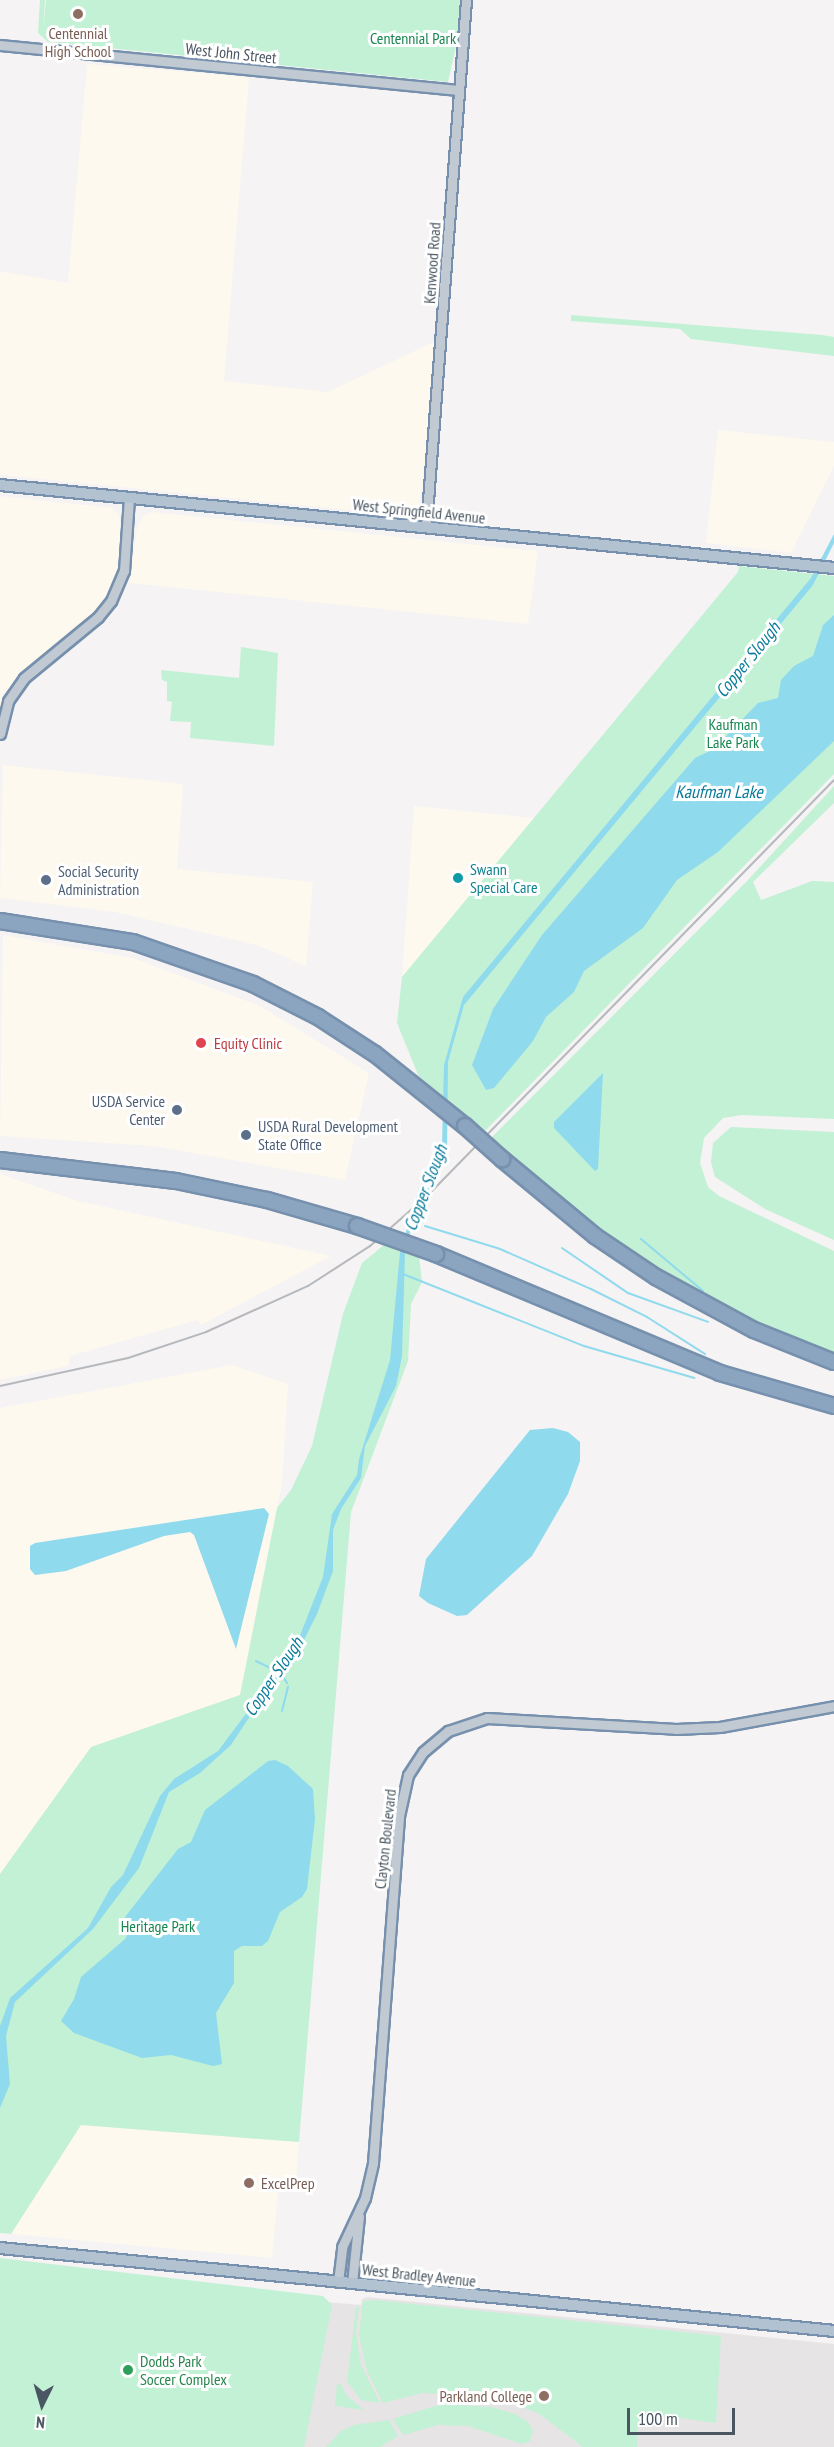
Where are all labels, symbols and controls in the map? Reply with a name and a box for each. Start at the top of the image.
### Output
marker: Centennial High School [71,7,85,21]
place label: Centennial High School [45,23,111,61]
park label: Centennial Park [370,28,456,48]
street label: West John Street [185,39,277,67]
street label: Kenwood Road [420,222,444,304]
street label: West Springfield Avenue [352,494,486,528]
water label: Copper Slough [711,618,785,702]
park label: Kaufman Lake Park [707,714,759,752]
water label: Kaufman Lake [675,781,763,803]
place label: Swann Special Care [470,859,537,897]
place label: Social Security Administration [58,861,139,899]
marker: Swann Special Care [451,871,465,885]
marker: Social Security Administration [39,873,53,887]
place label: Equity Clinic [214,1033,283,1053]
marker: Equity Clinic [192,1034,210,1052]
place label: USDA Service Center [91,1091,165,1129]
marker: USDA Service Center [170,1103,184,1117]
place label: USDA Rural Development State Office [258,1116,398,1154]
marker: USDA Rural Development State Office [239,1128,253,1142]
water label: Copper Slough [400,1142,452,1234]
water label: Copper Slough [240,1633,308,1721]
street label: Clayton Boulevard [370,1788,400,1890]
park label: Heritage Park [121,1916,195,1936]
place label: ExcelPrep [261,2173,315,2193]
marker: ExcelPrep [242,2176,256,2190]
street label: West Bradley Avenue [361,2259,477,2291]
place label: Dodds Park Soccer Complex [140,2351,227,2389]
marker: Dodds Park Soccer Complex [121,2363,135,2377]
north arrow [12,2375,72,2435]
place label: Parkland College [440,2386,532,2406]
marker: Parkland College [537,2389,551,2403]
scale bar [630,2396,738,2434]
text: 100 m [638,2407,678,2430]
text: N [35,2413,46,2433]

